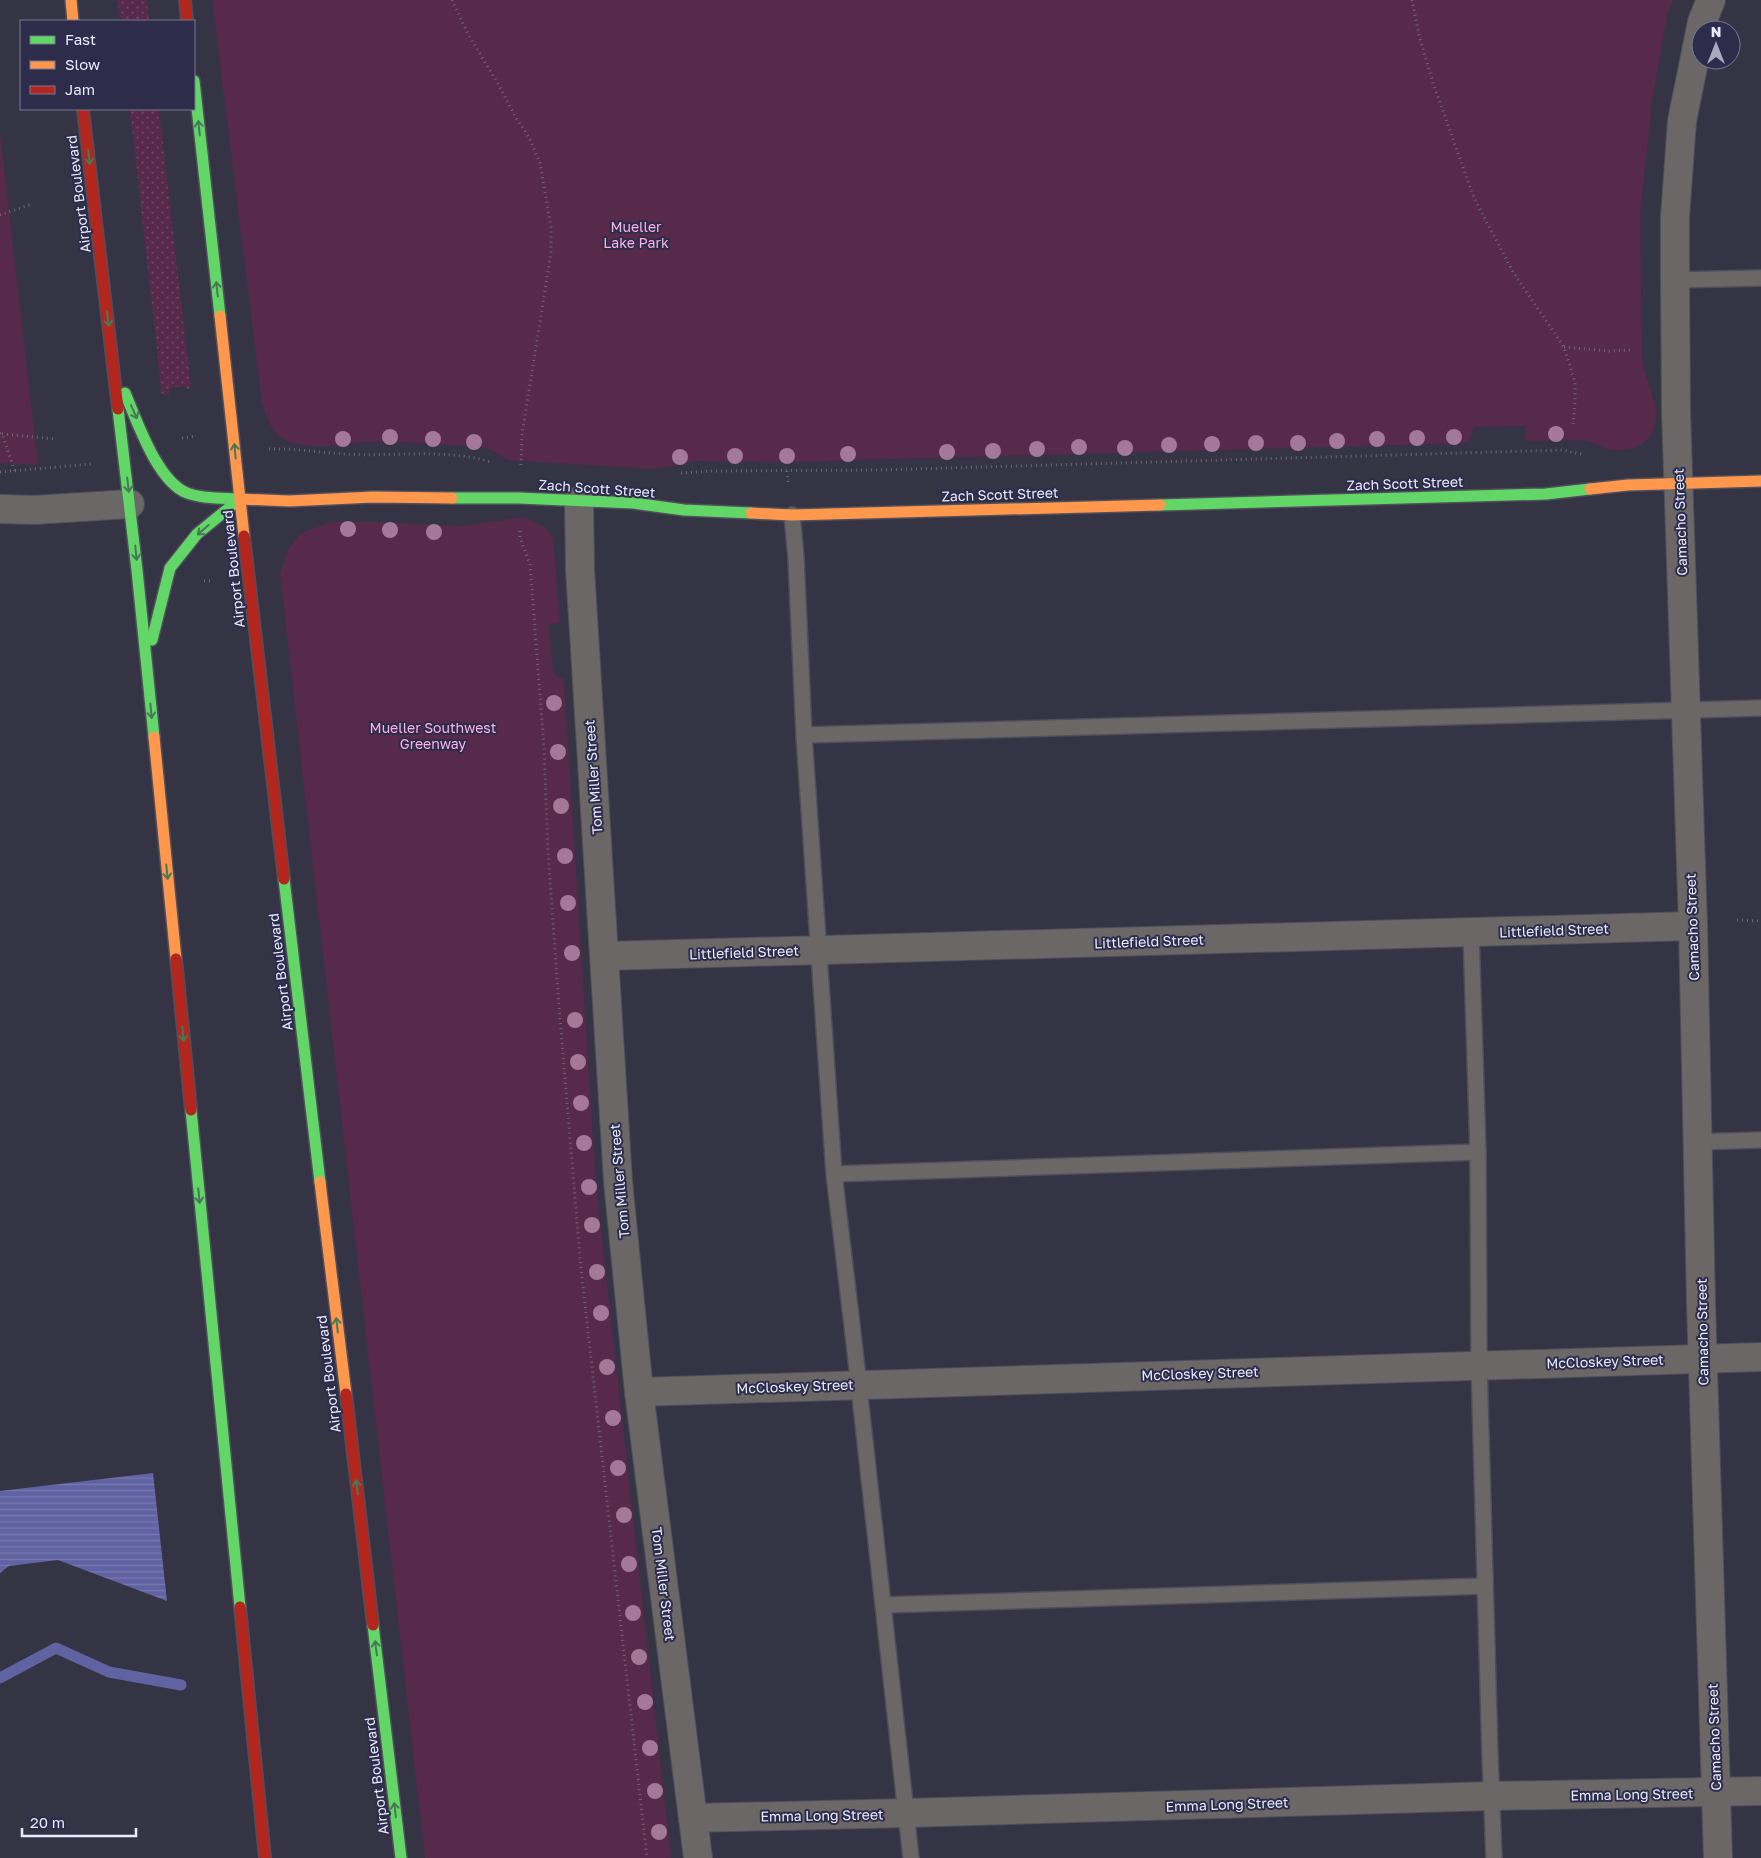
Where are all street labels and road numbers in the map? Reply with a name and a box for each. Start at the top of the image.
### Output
street label: Airport Boulevard [62,134,94,254]
street label: Camacho Street [1670,468,1690,576]
street label: Zach Scott Street [1346,472,1464,494]
street label: Zach Scott Street [538,475,656,501]
street label: Zach Scott Street [941,483,1059,505]
street label: Airport Boulevard [218,509,248,629]
street label: Tom Miller Street [581,719,605,835]
street label: Camacho Street [1682,873,1702,981]
street label: Airport Boulevard [264,912,296,1032]
street label: Littlefield Street [1499,920,1609,940]
street label: Littlefield Street [1094,931,1204,951]
street label: Littlefield Street [689,942,799,962]
street label: Tom Miller Street [606,1123,632,1239]
street label: Camacho Street [1693,1278,1711,1386]
street label: Airport Boulevard [312,1314,344,1434]
street label: McCloskey Street [1546,1350,1664,1372]
street label: McCloskey Street [1141,1362,1259,1384]
street label: McCloskey Street [736,1375,854,1397]
street label: Tom Miller Street [649,1526,679,1642]
street label: Camacho Street [1704,1683,1724,1791]
street label: Airport Boulevard [360,1716,392,1836]
street label: Emma Long Street [1570,1784,1694,1804]
street label: Emma Long Street [1165,1793,1289,1815]
street label: Emma Long Street [760,1805,884,1825]

